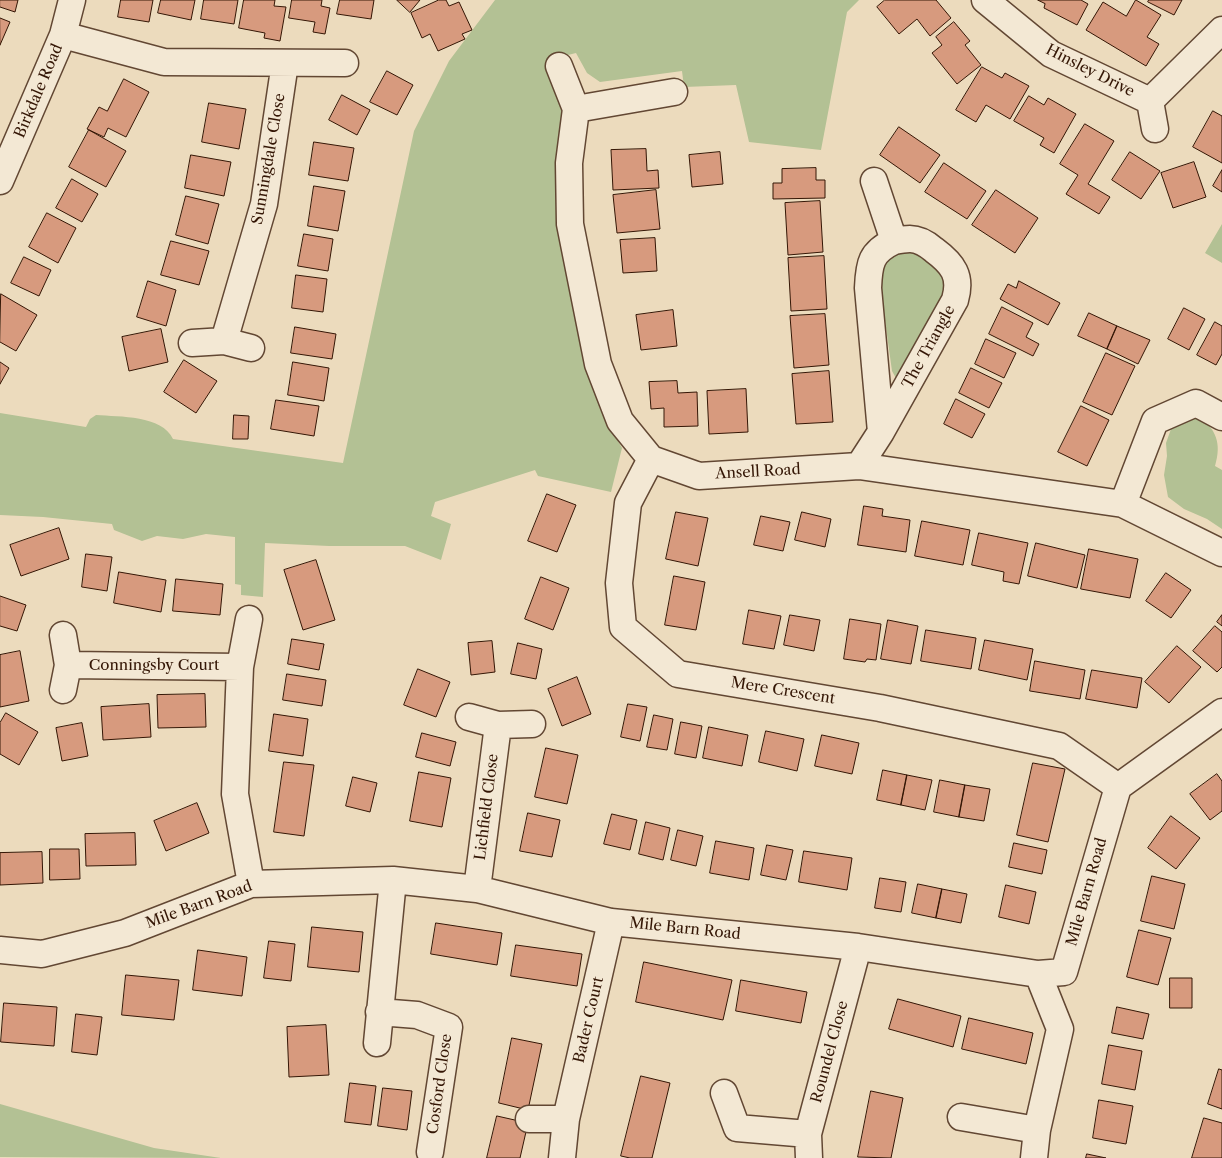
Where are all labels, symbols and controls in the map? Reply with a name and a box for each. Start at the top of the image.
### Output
street label: Birkdale Road [11,41,67,141]
street label: Hinsley Drive [1043,41,1137,101]
street label: Sunningdale Close [249,92,289,226]
street label: The Triangle [899,302,959,392]
street label: Ansell Road [715,461,801,483]
street label: Conningsby Court [89,657,219,675]
street label: Mere Crescent [730,674,836,708]
street label: Lichfield Close [472,753,502,861]
street label: Mile Barn Road [1063,836,1111,948]
street label: Mile Barn Road [143,877,255,933]
street label: Mile Barn Road [628,914,742,944]
street label: Bader Court [570,975,608,1065]
street label: Roundel Close [808,999,852,1105]
street label: Cosford Close [424,1033,456,1135]

